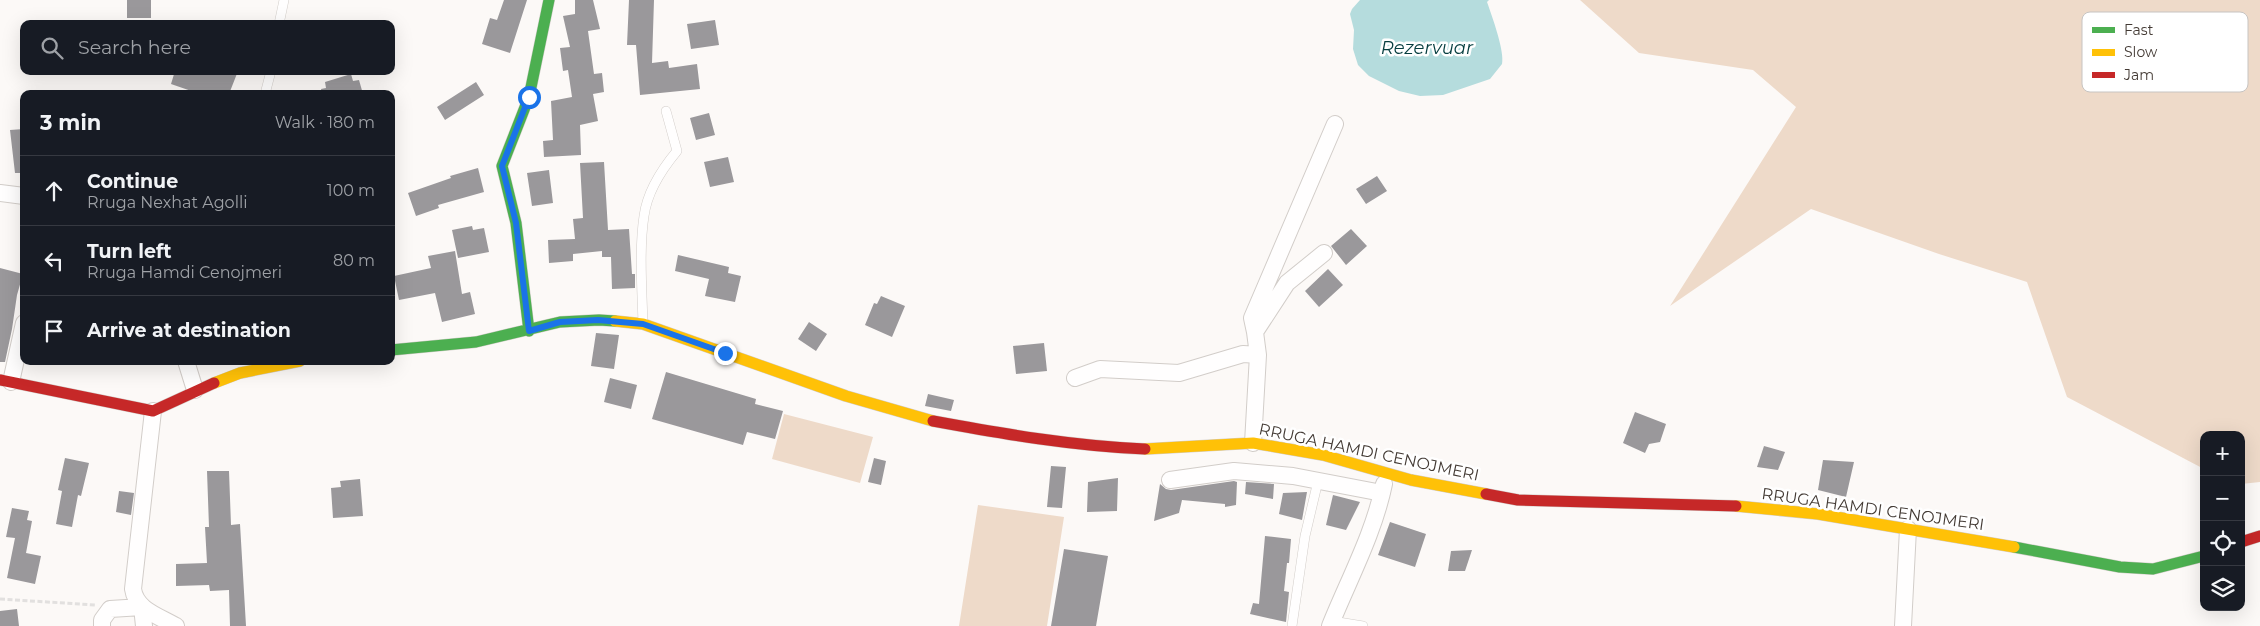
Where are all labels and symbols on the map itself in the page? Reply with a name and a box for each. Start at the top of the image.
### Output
legend [2082,12,2248,92]
text: Fast [2124,21,2154,39]
water label: Rezervuar [1381,37,1474,59]
text: Slow [2124,43,2158,61]
text: Jam [2123,66,2154,84]
route start [518,86,541,109]
route end [714,342,737,365]
street label: RRUGA HAMDI CENOJMERI [1257,419,1481,485]
street label: RRUGA HAMDI CENOJMERI [1761,484,1985,534]

